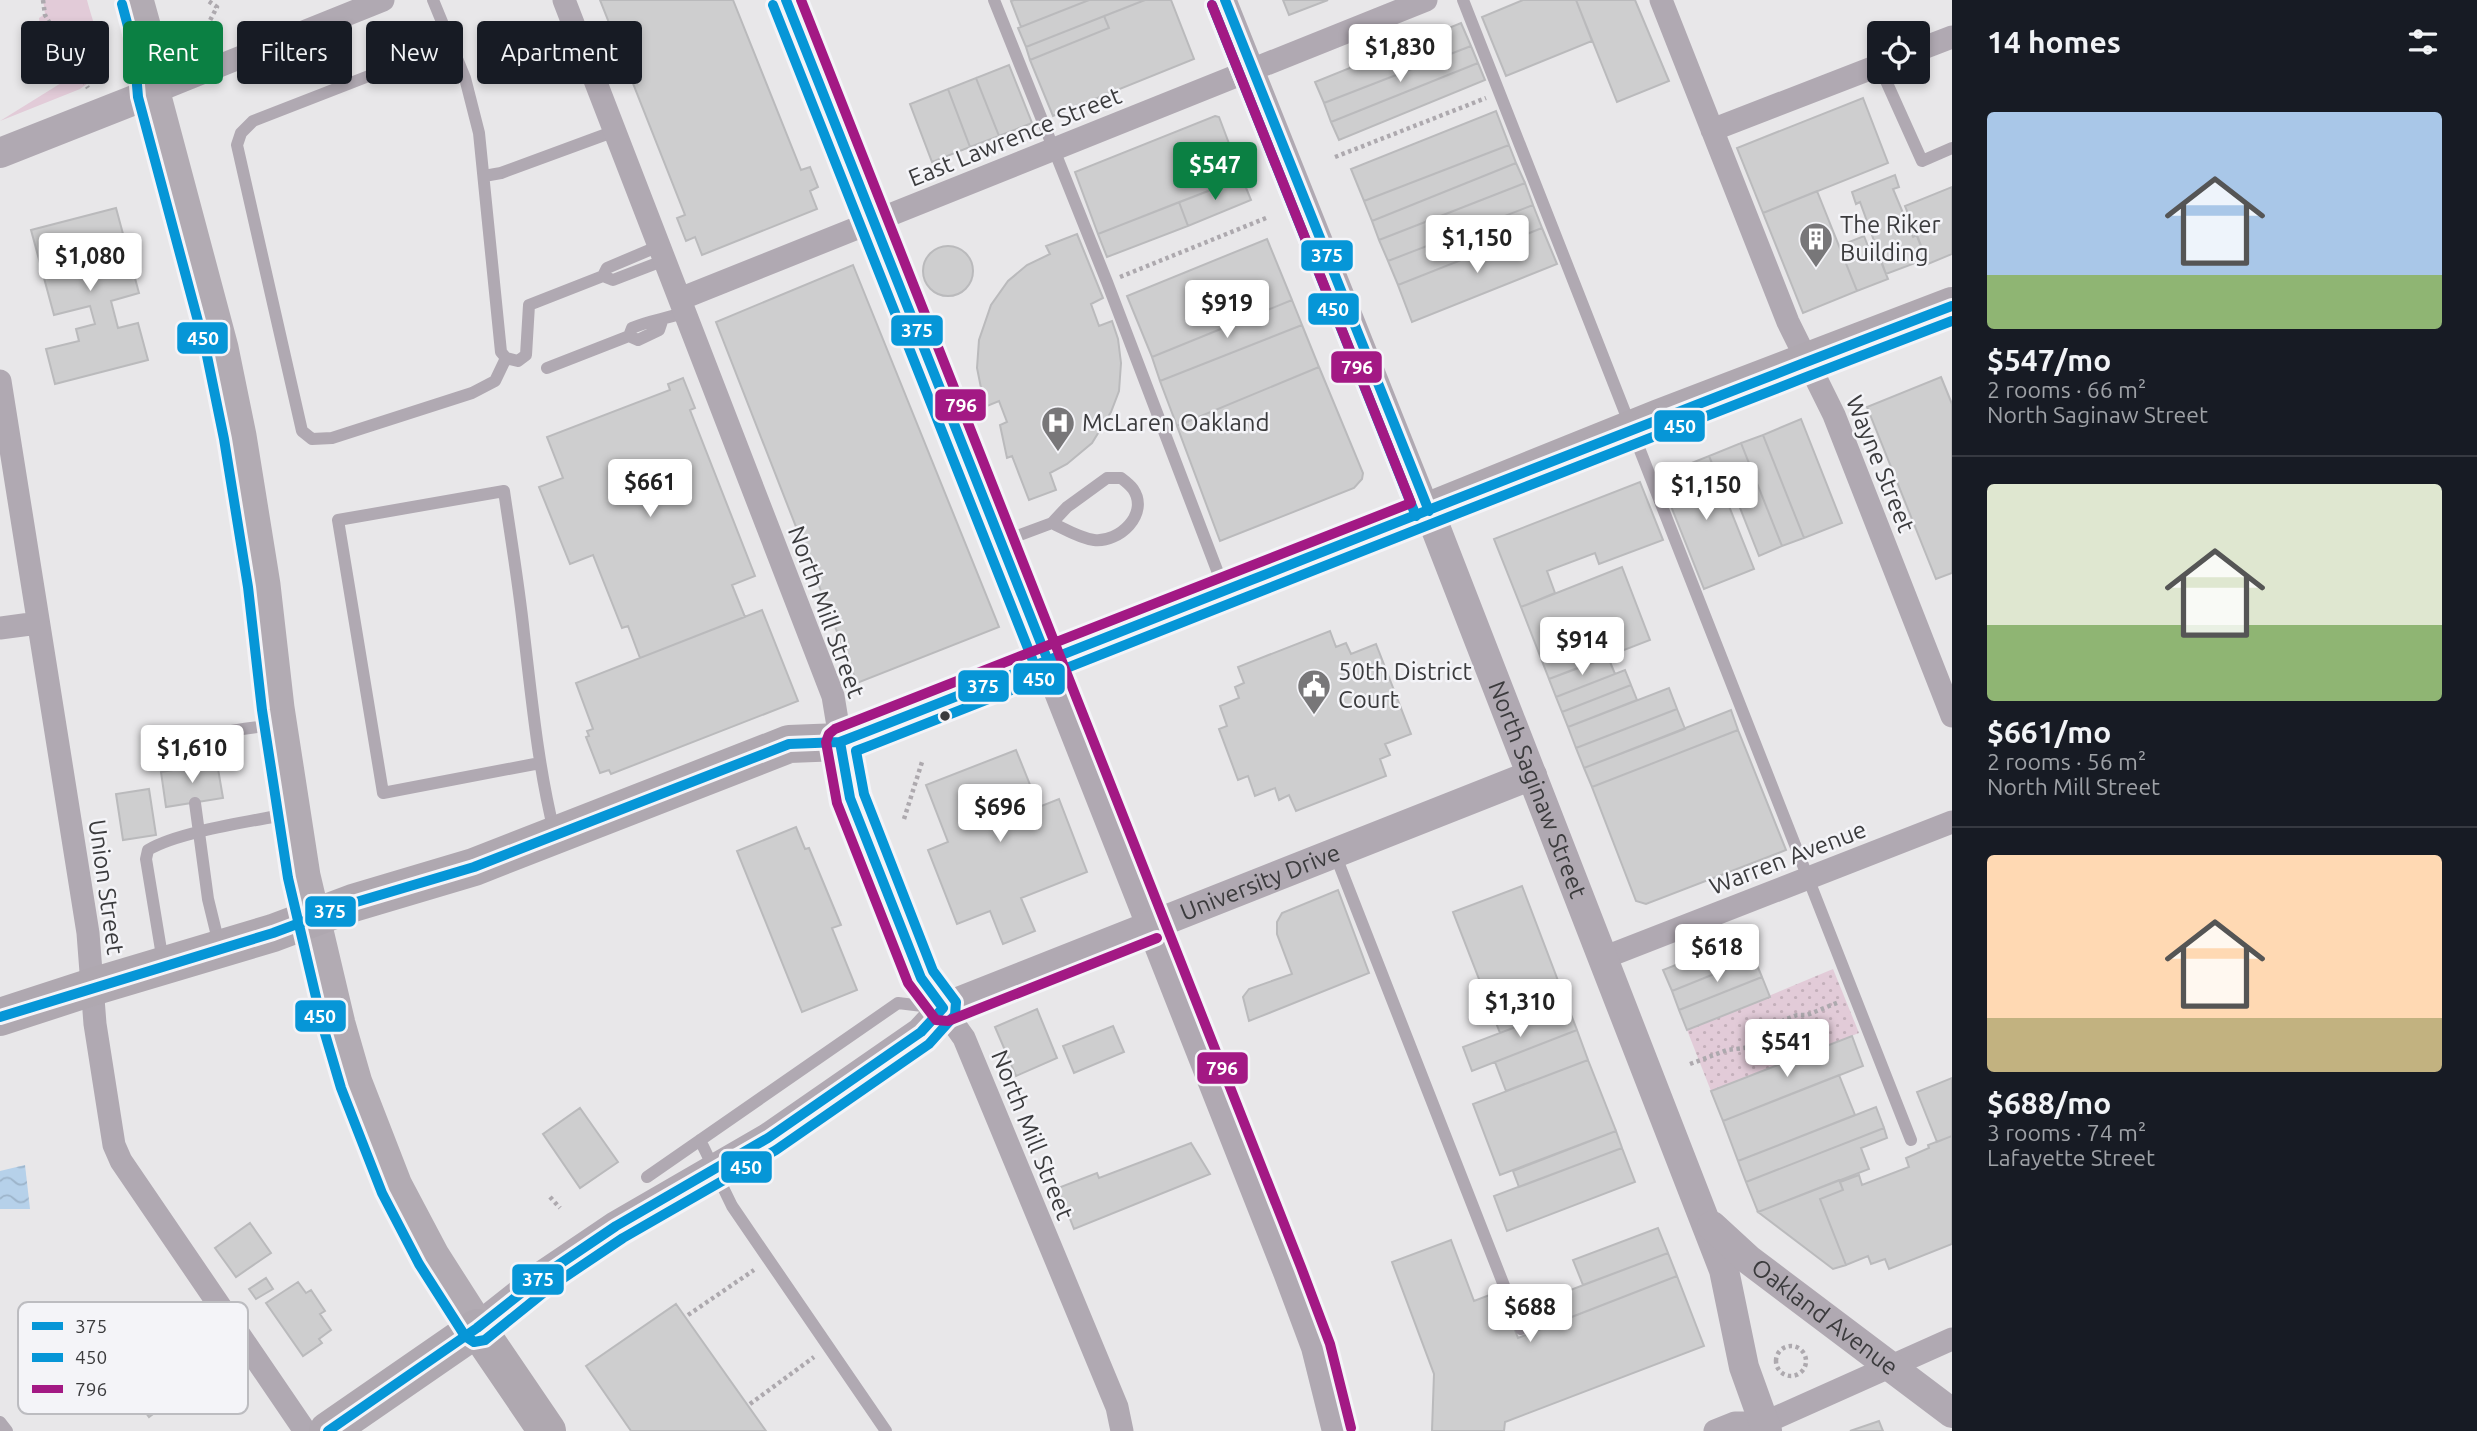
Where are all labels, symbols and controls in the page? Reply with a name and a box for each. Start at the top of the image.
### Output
chip: Buy [21,21,109,84]
chip: Rent [123,21,223,84]
chip: Filters [237,21,352,84]
chip: New [366,21,463,84]
chip: Apartment [477,21,642,84]
map controls [1867,21,1930,84]
button: locate [1867,21,1930,84]
icon: filters [2404,23,2442,61]
pin: $1,830 [1343,24,1457,84]
text: 14 homes [1987,25,2121,59]
text: $1,830 [1365,34,1435,59]
street label: East Lawrence Street [904,81,1126,192]
pin: $547 [1174,142,1256,202]
text: $547 [1189,152,1241,177]
icon: home [2152,158,2278,284]
place label: The Riker Building [1840,211,1941,266]
pin: $1,150 [1420,216,1534,275]
building icon: The Riker Building [1797,220,1835,269]
text: $1,150 [1442,225,1512,250]
pin: $1,080 [33,233,147,293]
line badge: 375 [1300,239,1354,272]
text: $1,080 [55,243,125,268]
text: 375 [1311,244,1343,266]
pin: $919 [1186,280,1268,340]
text: $919 [1201,290,1253,315]
line badge: 450 [1307,292,1360,326]
text: 450 [1317,298,1349,320]
line badge: 375 [890,314,944,347]
text: 375 [901,319,933,341]
line badge: 450 [176,321,229,355]
text: 450 [187,327,219,349]
text: $547/mo [1987,343,2111,377]
line badge: 796 [1330,350,1383,384]
text: 796 [1341,356,1373,378]
text: 2 rooms · 66 m² [1987,377,2146,402]
line badge: 796 [934,388,987,422]
street label: Wayne Street [1841,392,1920,537]
text: 796 [945,394,977,416]
text: North Saginaw Street [1987,402,2208,427]
hospital icon: McLaren Oakland [1039,404,1077,453]
place label: McLaren Oakland [1082,409,1270,436]
line badge: 450 [1653,409,1706,443]
text: 450 [1664,415,1696,437]
pin: $661 [609,460,691,519]
pin: $1,150 [1649,462,1763,522]
text: $661 [624,469,676,494]
text: $1,150 [1671,472,1741,497]
street label: North Mill Street [783,522,870,702]
icon: home [2152,530,2278,656]
pin: $914 [1541,618,1623,677]
text: $914 [1556,627,1608,652]
place label: 50th District Court [1338,658,1472,713]
line badge: 450 [1012,662,1066,696]
public building icon: 50th District Court [1295,667,1333,716]
text: 450 [1023,668,1055,690]
line badge: 375 [957,669,1010,703]
text: 375 [967,675,999,697]
street label: North Saginaw Street [1483,677,1592,902]
unlabelled marker [938,709,952,723]
text: $661/mo [1987,715,2111,749]
pin: $1,610 [135,726,249,785]
text: $1,610 [157,735,227,760]
text: 2 rooms · 56 m² [1987,749,2146,774]
text: North Mill Street [1987,774,2160,799]
pin: $696 [959,784,1041,844]
text: $696 [974,794,1026,819]
street label: Warren Avenue [1706,815,1870,900]
street label: Union Street [84,818,129,957]
street label: University Drive [1176,838,1344,926]
line badge: 375 [304,895,357,928]
text: 375 [314,900,346,922]
icon: home [2152,901,2278,1027]
pin: $618 [1676,925,1758,984]
text: $618 [1691,934,1743,959]
pin: $1,310 [1463,979,1577,1039]
text: $1,310 [1485,989,1555,1014]
line badge: 450 [294,999,347,1033]
text: 450 [304,1005,336,1027]
pin: $541 [1746,1020,1828,1079]
text: $541 [1761,1029,1813,1054]
street label: North Mill Street [986,1046,1079,1224]
line badge: 796 [1196,1051,1249,1085]
text: 796 [1206,1057,1238,1079]
text: $688/mo [1987,1086,2111,1120]
text: 3 rooms · 74 m² [1987,1120,2146,1145]
text: Lafayette Street [1987,1145,2155,1170]
line badge: 450 [720,1150,773,1184]
text: 450 [730,1156,762,1178]
street label: Oakland Avenue [1747,1253,1903,1380]
line badge: 375 [511,1263,565,1296]
text: 375 [522,1268,554,1290]
pin: $688 [1489,1284,1571,1344]
text: $688 [1504,1294,1556,1319]
legend [18,1302,248,1414]
text: 375 [75,1315,107,1337]
text: 450 [75,1346,107,1368]
text: 796 [75,1378,107,1400]

